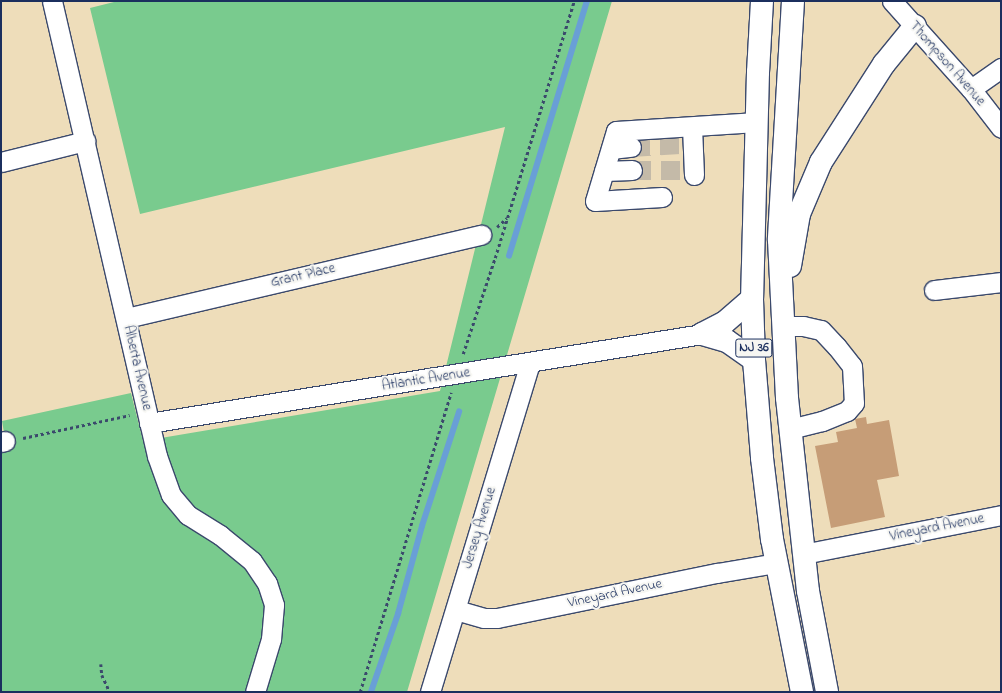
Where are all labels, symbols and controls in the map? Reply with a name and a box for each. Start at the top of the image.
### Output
street label: Thompson Avenue [906,18,988,110]
street label: Grant Place [269,260,337,292]
street label: Alberta Avenue [119,324,155,412]
road number: NJ 36 [735,337,773,359]
street label: Atlantic Avenue [381,365,471,395]
street label: Jersey Avenue [460,485,500,571]
street label: Vineyard Avenue [888,511,986,545]
street label: Vineyard Avenue [566,576,664,612]

